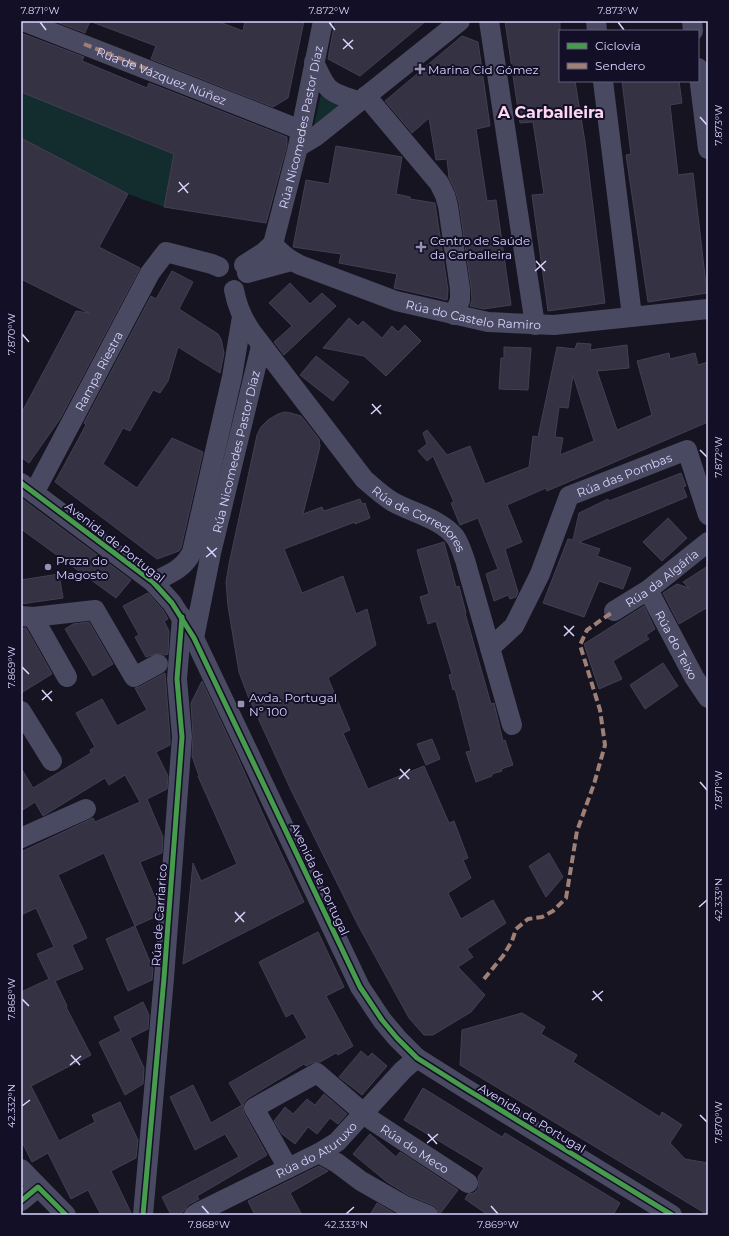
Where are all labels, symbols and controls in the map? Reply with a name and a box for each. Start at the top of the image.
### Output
text: 7.871°W [20,4,60,17]
text: 7.872°W [308,4,350,17]
text: 7.873°W [598,4,638,17]
legend [559,30,699,82]
text: Ciclovía [595,38,641,53]
street label: Rúa de Vázquez Núñez [95,43,229,108]
street label: Rúa Nicomedes Pastor Díaz [275,44,325,210]
text: Sendero [595,58,645,73]
place label: Marina Cid Gómez [428,62,539,77]
marker: Marina Cid Gómez [415,64,425,74]
district label: A Carballeira [497,103,604,122]
text: 7.873°W [712,105,725,145]
place label: Centro de Saúde da Carballeira [430,233,530,262]
marker: Centro de Saúde da Carballeira [415,241,427,253]
street label: Rúa do Castelo Ramiro [405,296,541,332]
text: 7.870°W [5,313,18,355]
street label: Rampa Riestra [71,328,126,413]
street label: Rúa Nicomedes Pastor Díaz [209,369,262,534]
text: 7.872°W [712,436,725,478]
street label: Rúa das Pombas [574,449,674,500]
street label: Rúa de Corredores [369,482,469,554]
street label: Avenida de Portugal [62,498,168,586]
street label: Rúa da Algária [622,546,701,610]
place label: Praza do Magosto [56,553,108,582]
marker: Praza do Magosto [43,562,53,572]
street label: Rúa do Teixo [653,608,701,682]
text: 7.869°W [5,646,18,688]
place label: Avda. Portugal Nº 100 [249,690,337,719]
marker: Avda. Portugal Nº 100 [236,699,246,709]
text: 7.871°W [712,770,725,810]
street label: Avenida de Portugal [287,820,353,938]
street label: Rúa de Carriarico [148,863,170,967]
text: 42.333°N [712,878,725,922]
text: 7.868°W [5,978,18,1020]
street label: Avenida de Portugal [476,1080,588,1156]
text: 42.332°N [5,1084,18,1128]
text: 7.870°W [712,1101,725,1143]
street label: Rúa do Aturuxo [273,1118,360,1181]
street label: Rúa do Meco [378,1121,452,1176]
text: 7.868°W [188,1218,230,1231]
text: 42.333°N [324,1218,368,1231]
text: 7.869°W [477,1218,519,1231]

